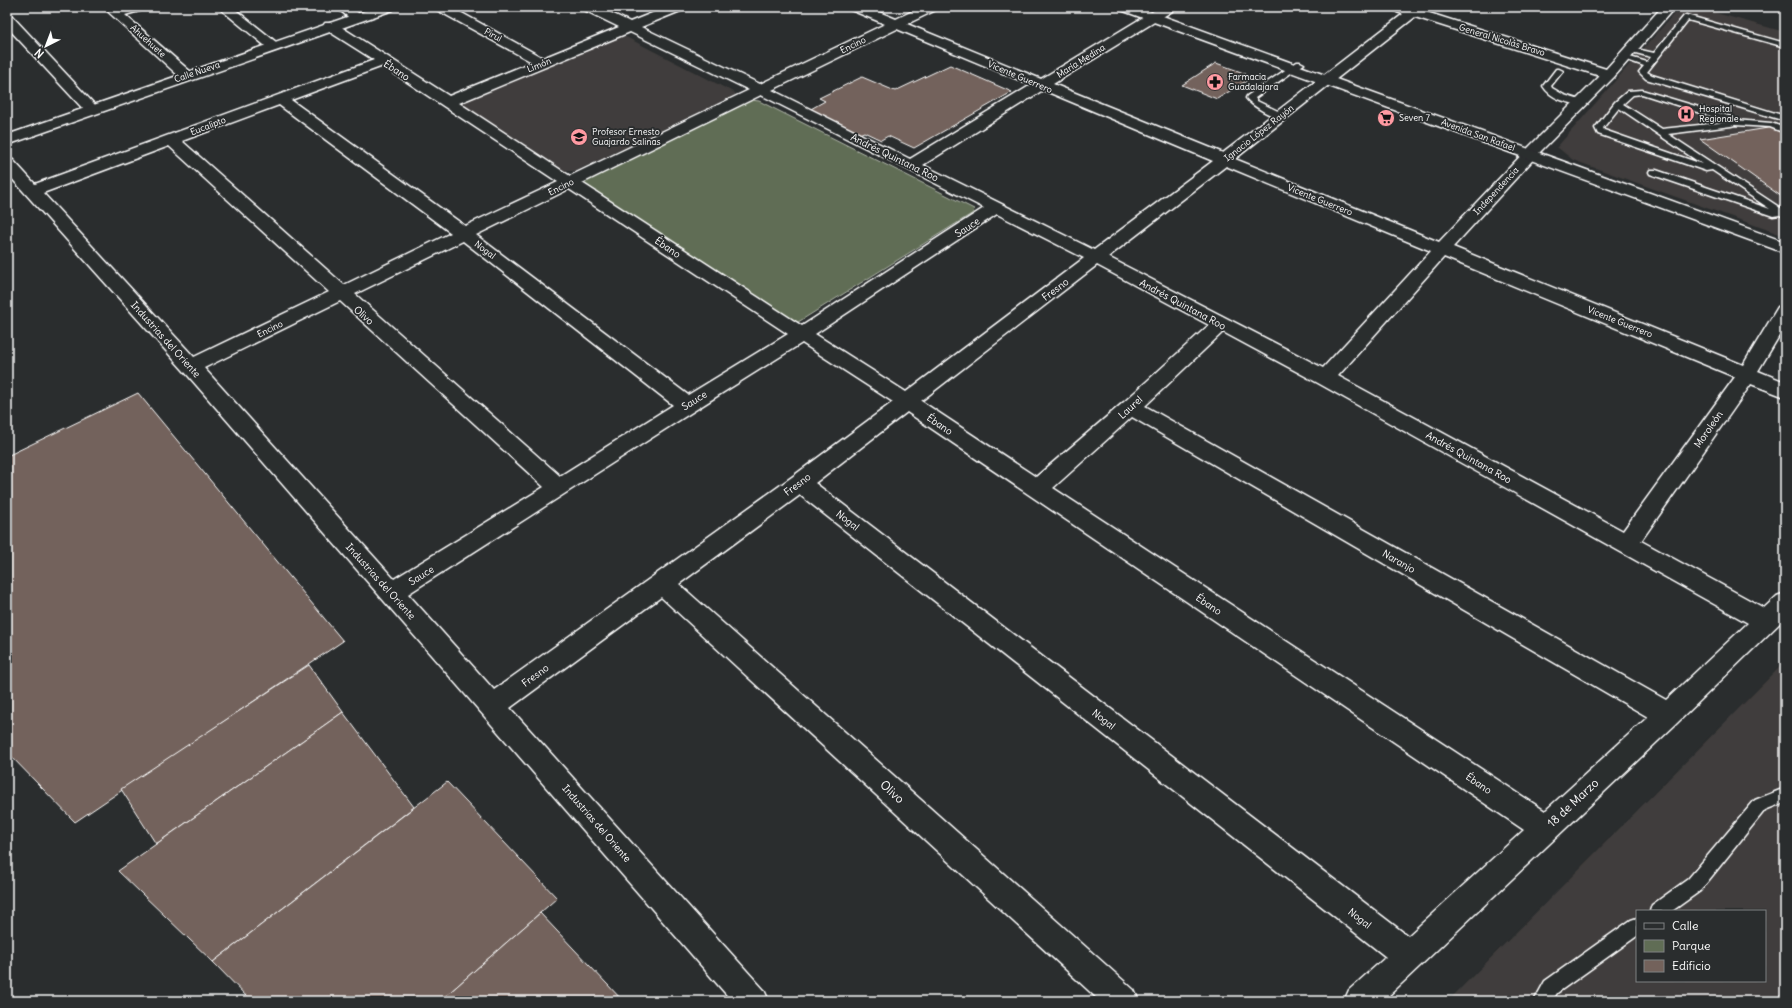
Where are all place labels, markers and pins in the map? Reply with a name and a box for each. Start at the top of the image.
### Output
place label: Farmacia Guadalajara [1228,71,1278,92]
pharmacy icon: Farmacia Guadalajara [1205,72,1225,92]
place label: Hospital Regionale [1699,103,1739,124]
hospital icon: Hospital Regionale [1676,104,1696,124]
supermarket icon: Seven 7 [1376,108,1396,128]
place label: Seven 7 [1399,112,1430,123]
place label: Profesor Ernesto Guajardo Salinas [592,126,661,147]
school or university icon: Profesor Ernesto Guajardo Salinas [569,127,589,147]

